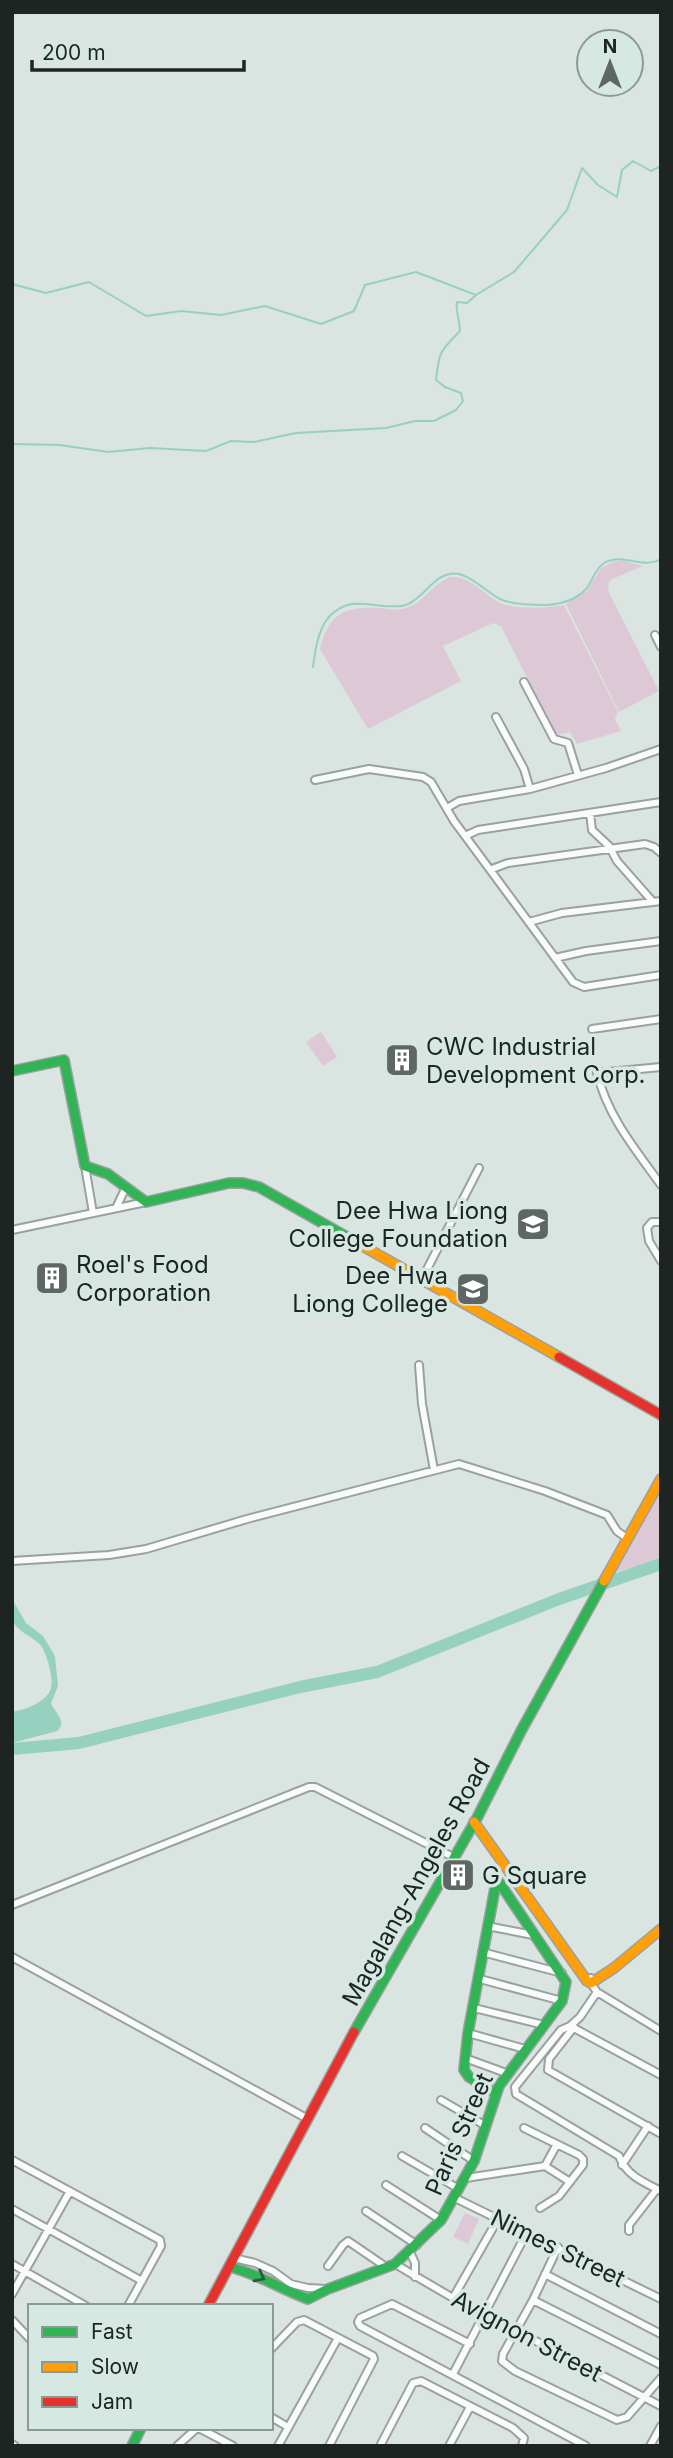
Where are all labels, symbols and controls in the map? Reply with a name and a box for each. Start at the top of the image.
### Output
scale bar [32,28,243,72]
north arrow [575,28,645,98]
text: N [603,35,617,58]
text: 200 m [42,40,106,65]
place label: CWC Industrial Development Corp. [426,1032,646,1089]
building icon: CWC Industrial Development Corp. [383,1041,421,1079]
place label: Dee Hwa Liong College Foundation [289,1196,508,1253]
school or university icon: Dee Hwa Liong College Foundation [514,1205,552,1243]
place label: Roel's Food Corporation [76,1250,211,1307]
building icon: Roel's Food Corporation [33,1259,71,1297]
place label: Dee Hwa Liong College [292,1261,448,1318]
school or university icon: Dee Hwa Liong College [454,1270,492,1308]
street label: Magalang-Angeles Road [336,1753,496,2011]
building icon: G Square [439,1856,477,1894]
place label: G Square [482,1861,587,1890]
street label: Paris Street [419,2068,499,2200]
street label: Nimes Street [486,2203,630,2293]
one-way arrow [253,2268,265,2282]
street label: Avignon Street [447,2284,607,2388]
legend [28,2304,273,2430]
text: Fast [91,2319,133,2344]
text: Slow [91,2354,139,2379]
text: Jam [91,2389,133,2414]

